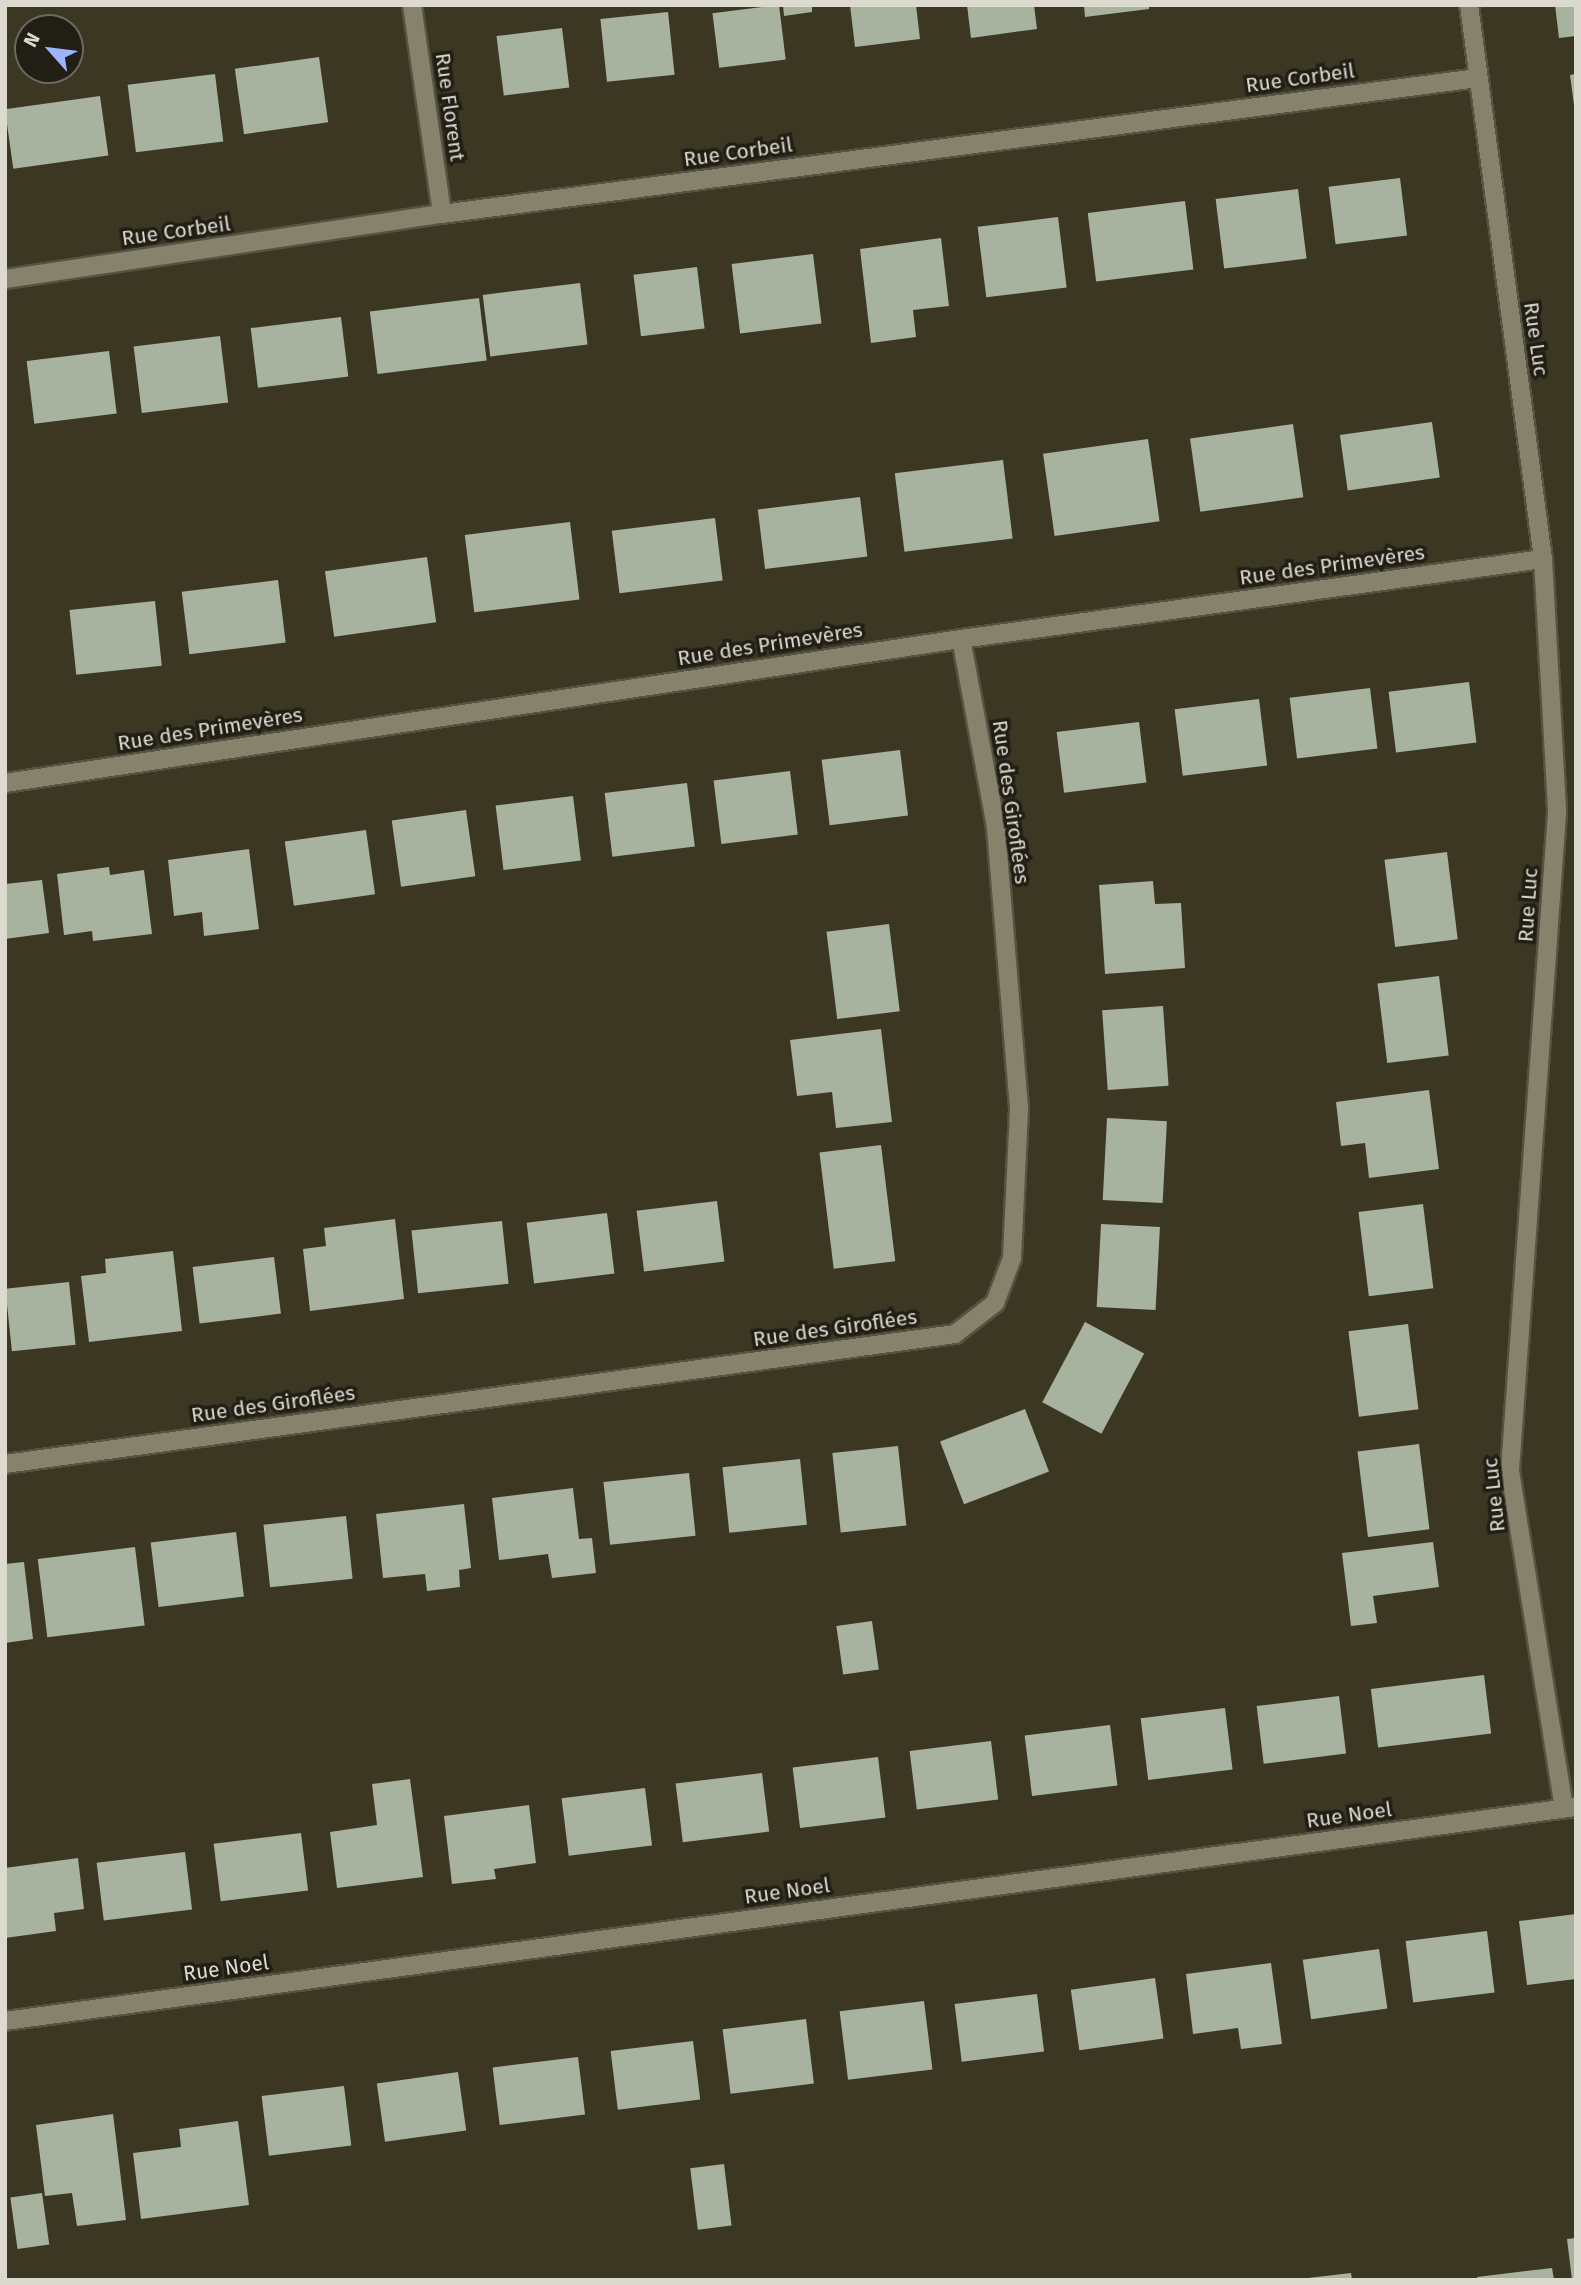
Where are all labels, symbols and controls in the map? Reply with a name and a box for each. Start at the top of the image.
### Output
north arrow [14,14,84,84]
text: N [19,29,45,51]
street label: Rue Florent [430,51,470,163]
street label: Rue Corbeil [1244,58,1356,98]
street label: Rue Corbeil [682,132,794,172]
street label: Rue Corbeil [120,211,232,251]
street label: Rue Luc [1518,300,1554,378]
street label: Rue des Primevères [1238,540,1426,590]
street label: Rue des Primevères [676,617,864,671]
street label: Rue des Primevères [116,702,304,756]
street label: Rue des Giroflées [987,718,1035,886]
street label: Rue Luc [1513,867,1543,943]
street label: Rue des Giroflées [751,1304,919,1352]
street label: Rue des Giroflées [189,1380,357,1428]
street label: Rue Luc [1478,1457,1510,1533]
street label: Rue Noel [1305,1797,1393,1833]
street label: Rue Noel [743,1873,831,1909]
street label: Rue Noel [182,1950,270,1986]

